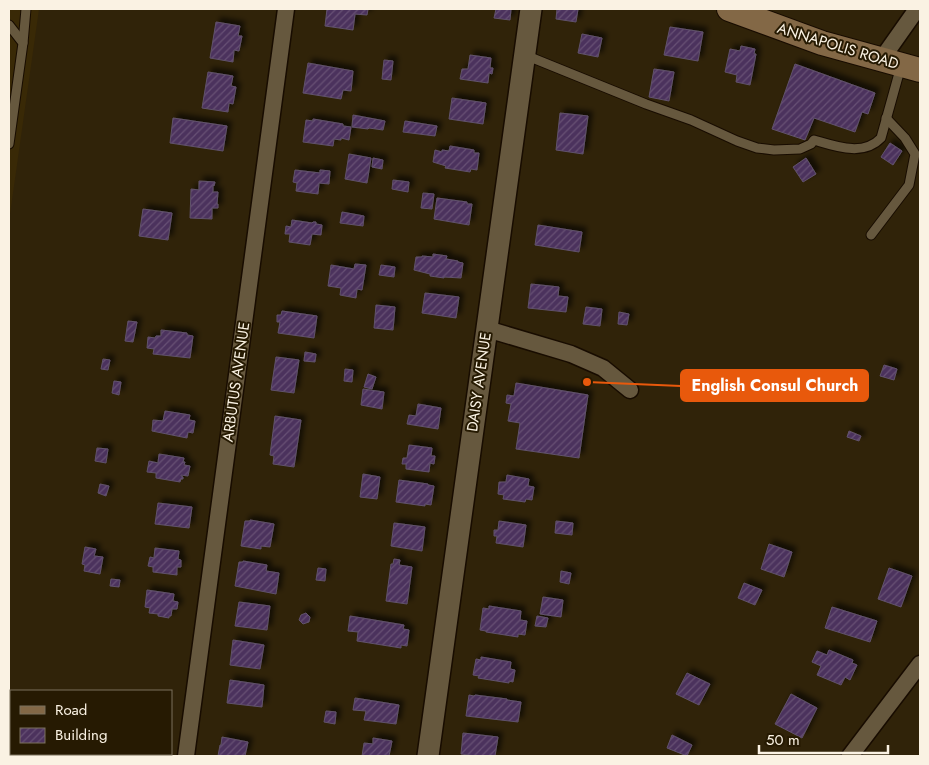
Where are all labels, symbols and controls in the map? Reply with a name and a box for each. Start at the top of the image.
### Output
street label: ANNAPOLIS ROAD [774,17,902,75]
street label: ARBUTUS AVENUE [217,321,255,443]
street label: DAISY AVENUE [461,331,497,433]
callout: English Consul Church [681,370,868,401]
text: English Consul Church [692,374,858,397]
legend [10,690,172,755]
text: Road [55,699,87,721]
scale bar [759,722,888,754]
text: Building [55,724,107,746]
text: 50 m [766,729,800,751]

